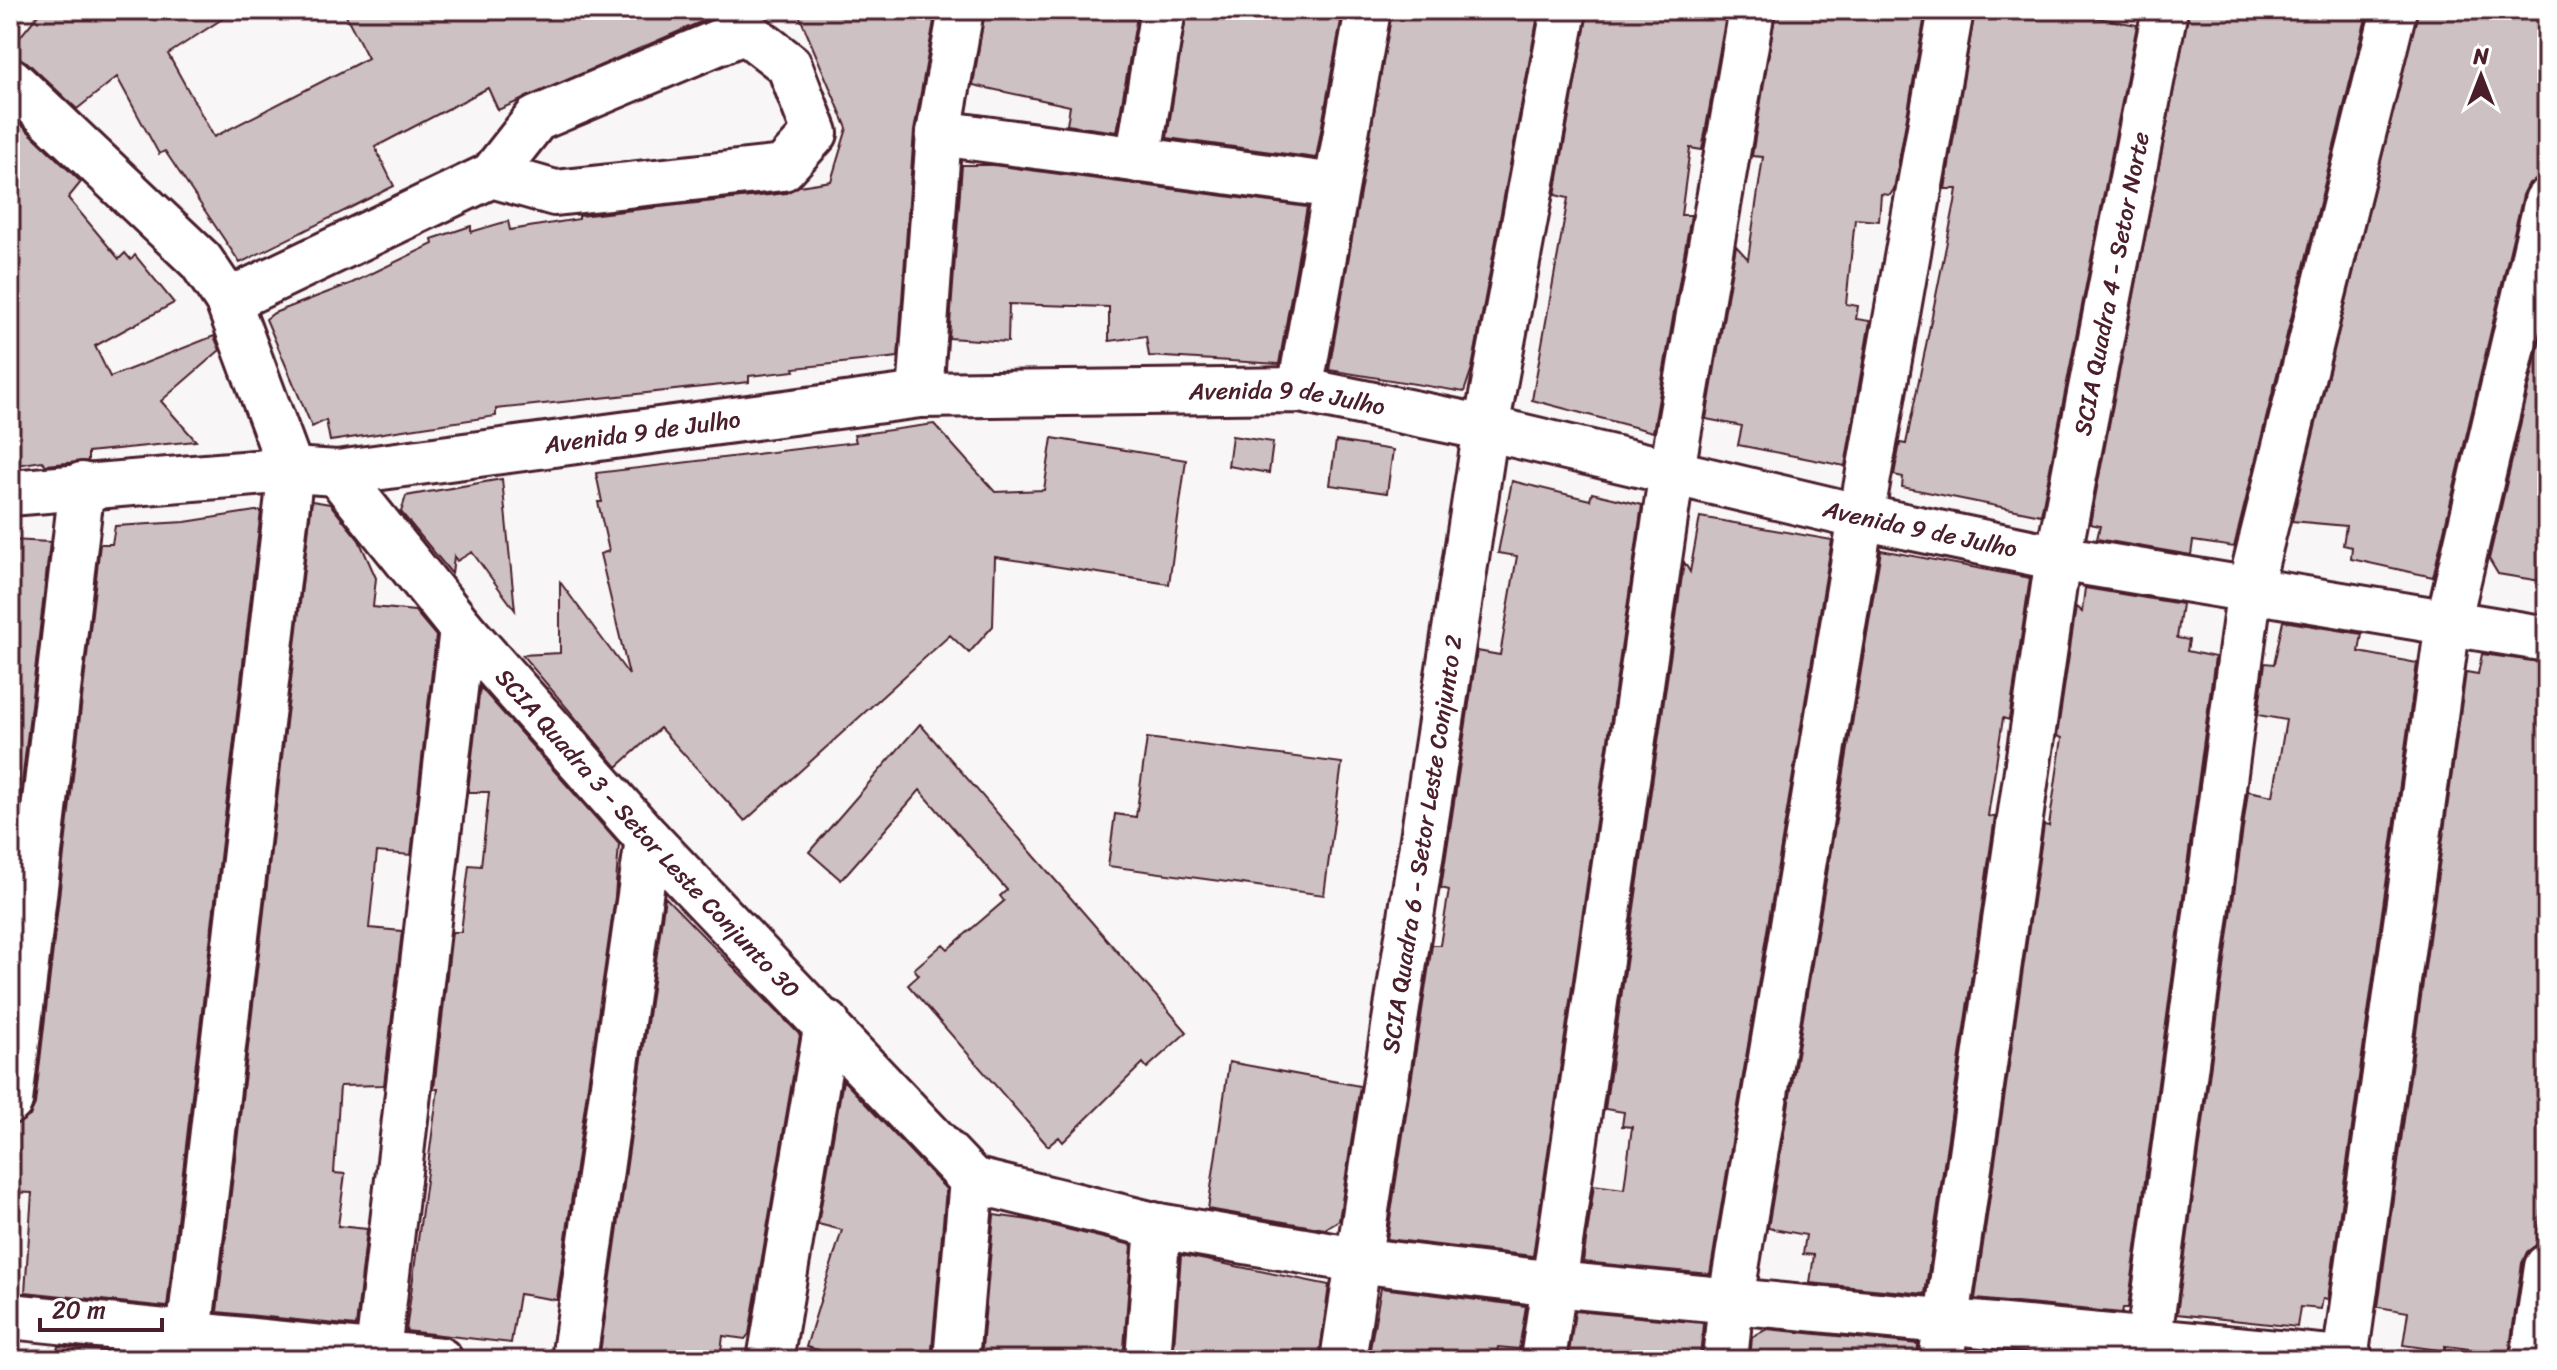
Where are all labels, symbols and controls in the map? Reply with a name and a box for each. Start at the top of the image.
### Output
north arrow [2441,36,2521,116]
text: N [2472,37,2489,76]
street label: SCIA Quadra 4 - Setor Norte [2061,128,2162,439]
street label: Avenida 9 de Julho [1188,369,1389,428]
street label: Avenida 9 de Julho [541,398,743,466]
street label: Avenida 9 de Julho [1818,487,2021,570]
street label: SCIA Quadra 6 - Setor Leste Conjunto 2 [1369,632,1475,1056]
street label: SCIA Quadra 3 - Setor Leste Conjunto 30 [484,658,811,1009]
scale bar [40,1282,162,1332]
text: 20 m [52,1289,106,1331]

